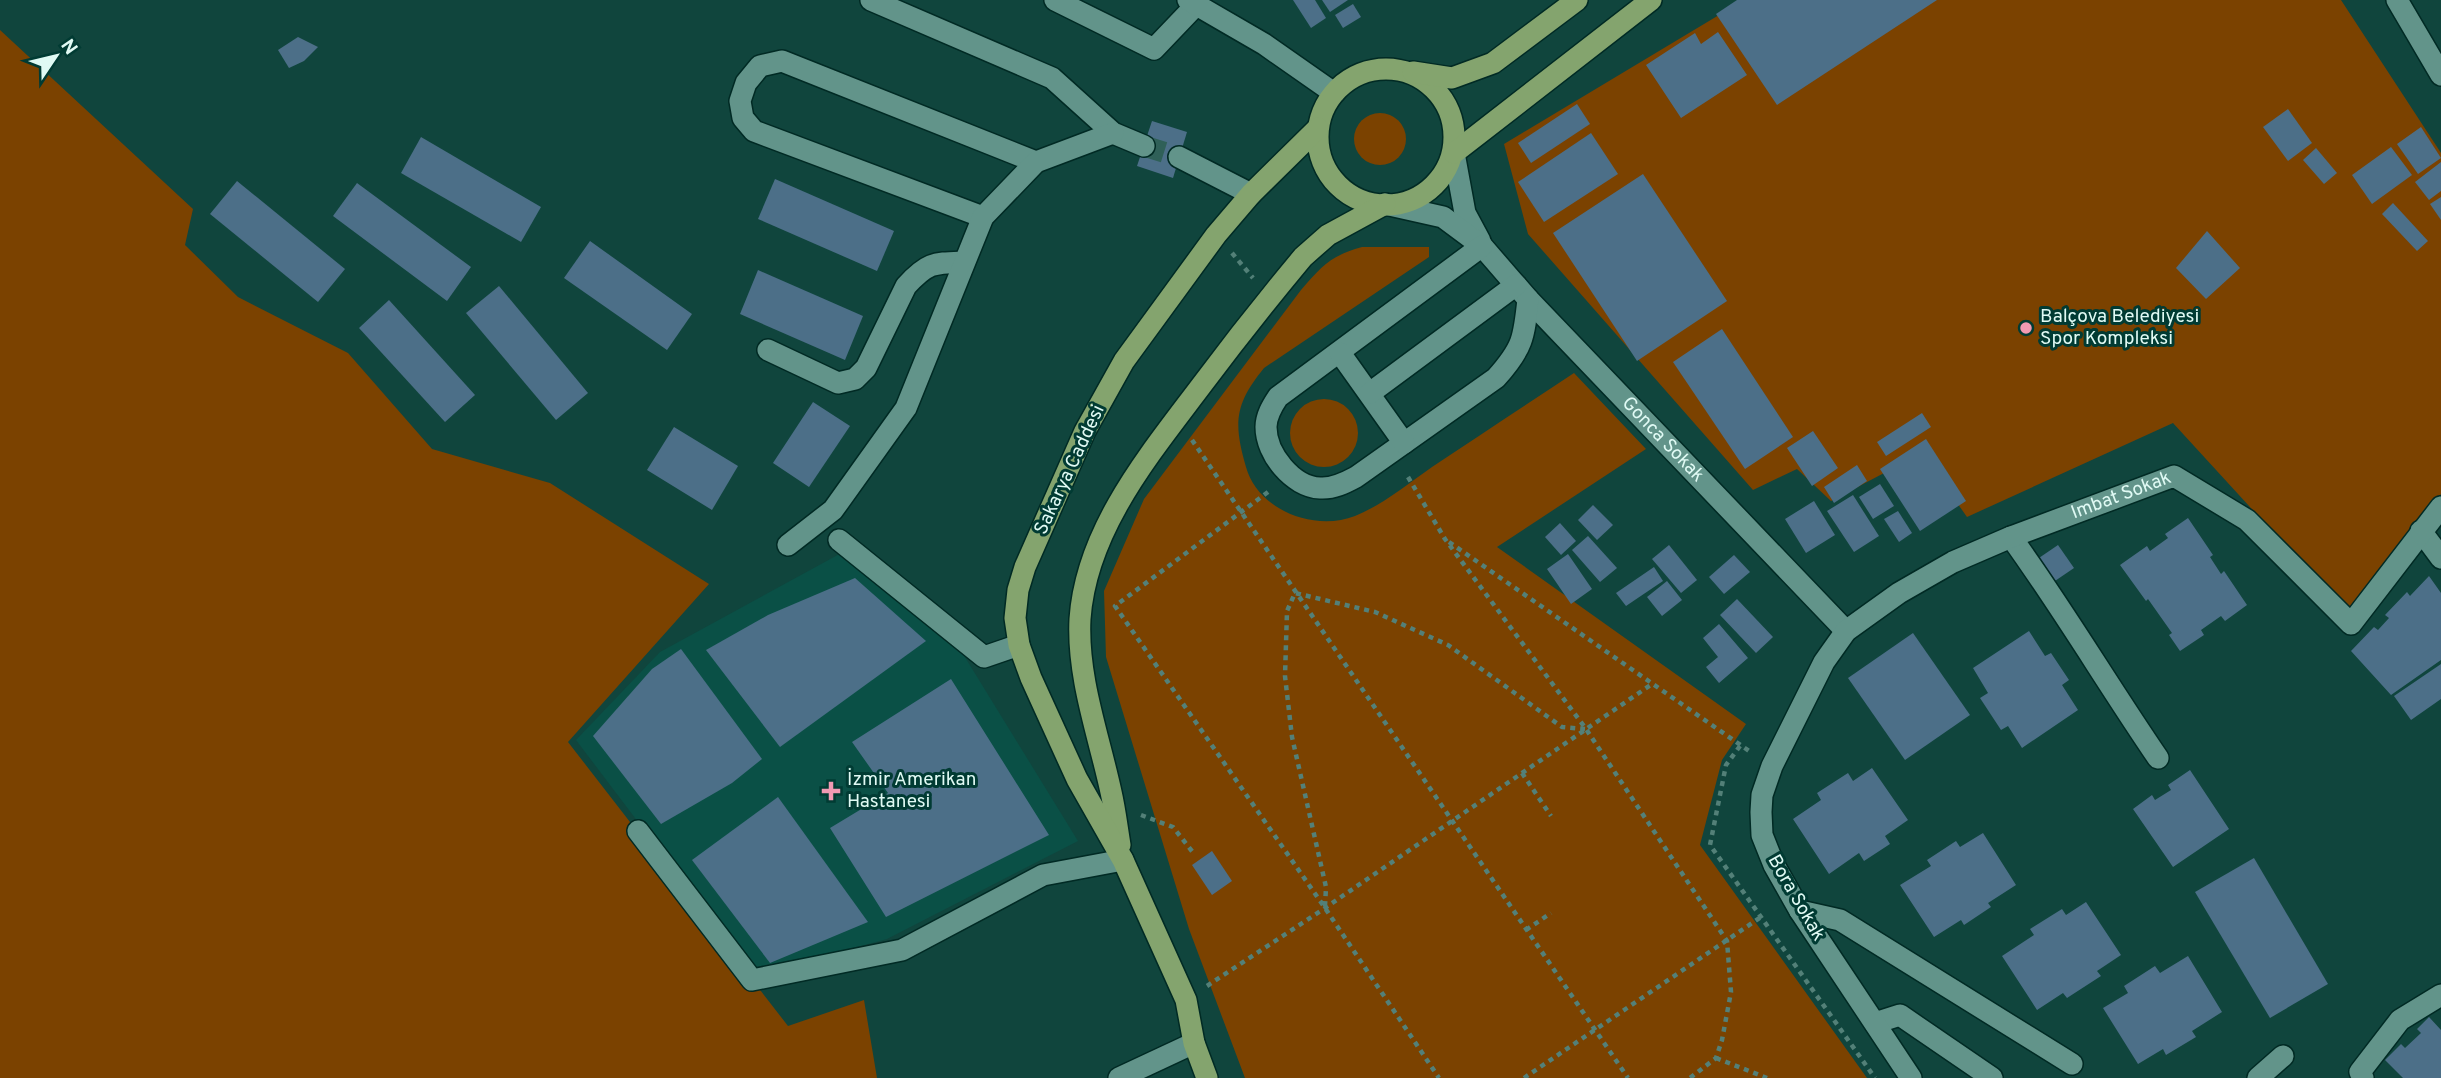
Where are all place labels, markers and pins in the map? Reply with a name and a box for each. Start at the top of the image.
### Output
place label: Balçova Belediyesi Spor Kompleksi [2040,305,2199,351]
marker: Balçova Belediyesi Spor Kompleksi [2018,320,2034,336]
place label: İzmir Amerikan Hastanesi [847,767,976,814]
marker: İzmir Amerikan Hastanesi [821,781,841,801]

